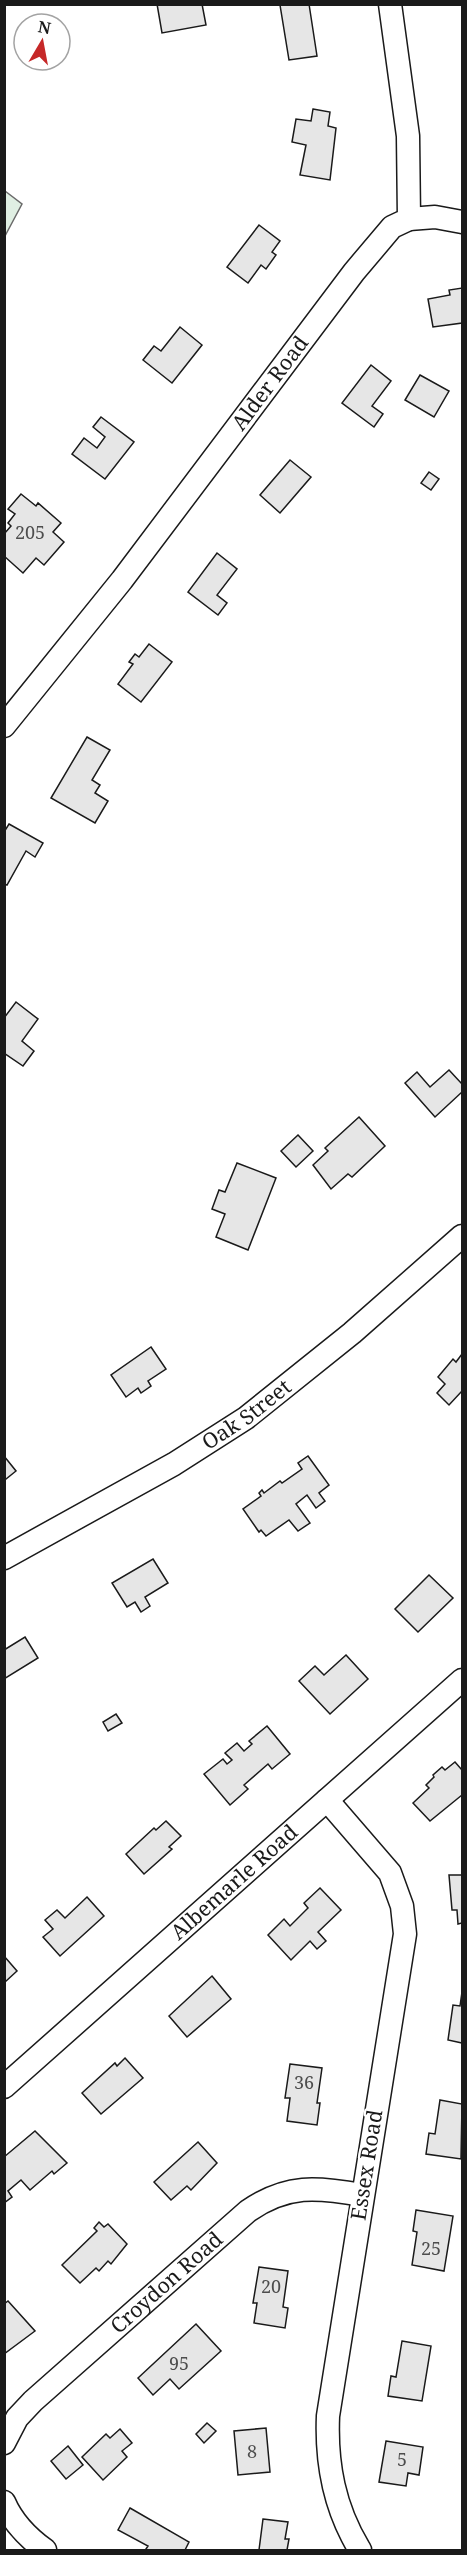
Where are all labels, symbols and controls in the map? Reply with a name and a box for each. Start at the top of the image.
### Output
north arrow [12,12,72,72]
text: N [36,15,53,39]
street label: Alder Road [225,330,314,436]
house number: 205 [15,520,45,544]
street label: Oak Street [196,1372,296,1456]
street label: Albemarle Road [164,1818,303,1946]
house number: 36 [294,2070,314,2094]
street label: Essex Road [343,2108,389,2222]
street label: Croydon Road [104,2225,228,2339]
house number: 25 [421,2236,441,2260]
house number: 20 [261,2274,281,2298]
house number: 95 [169,2351,189,2375]
house number: 8 [247,2439,257,2463]
house number: 5 [397,2447,407,2471]

